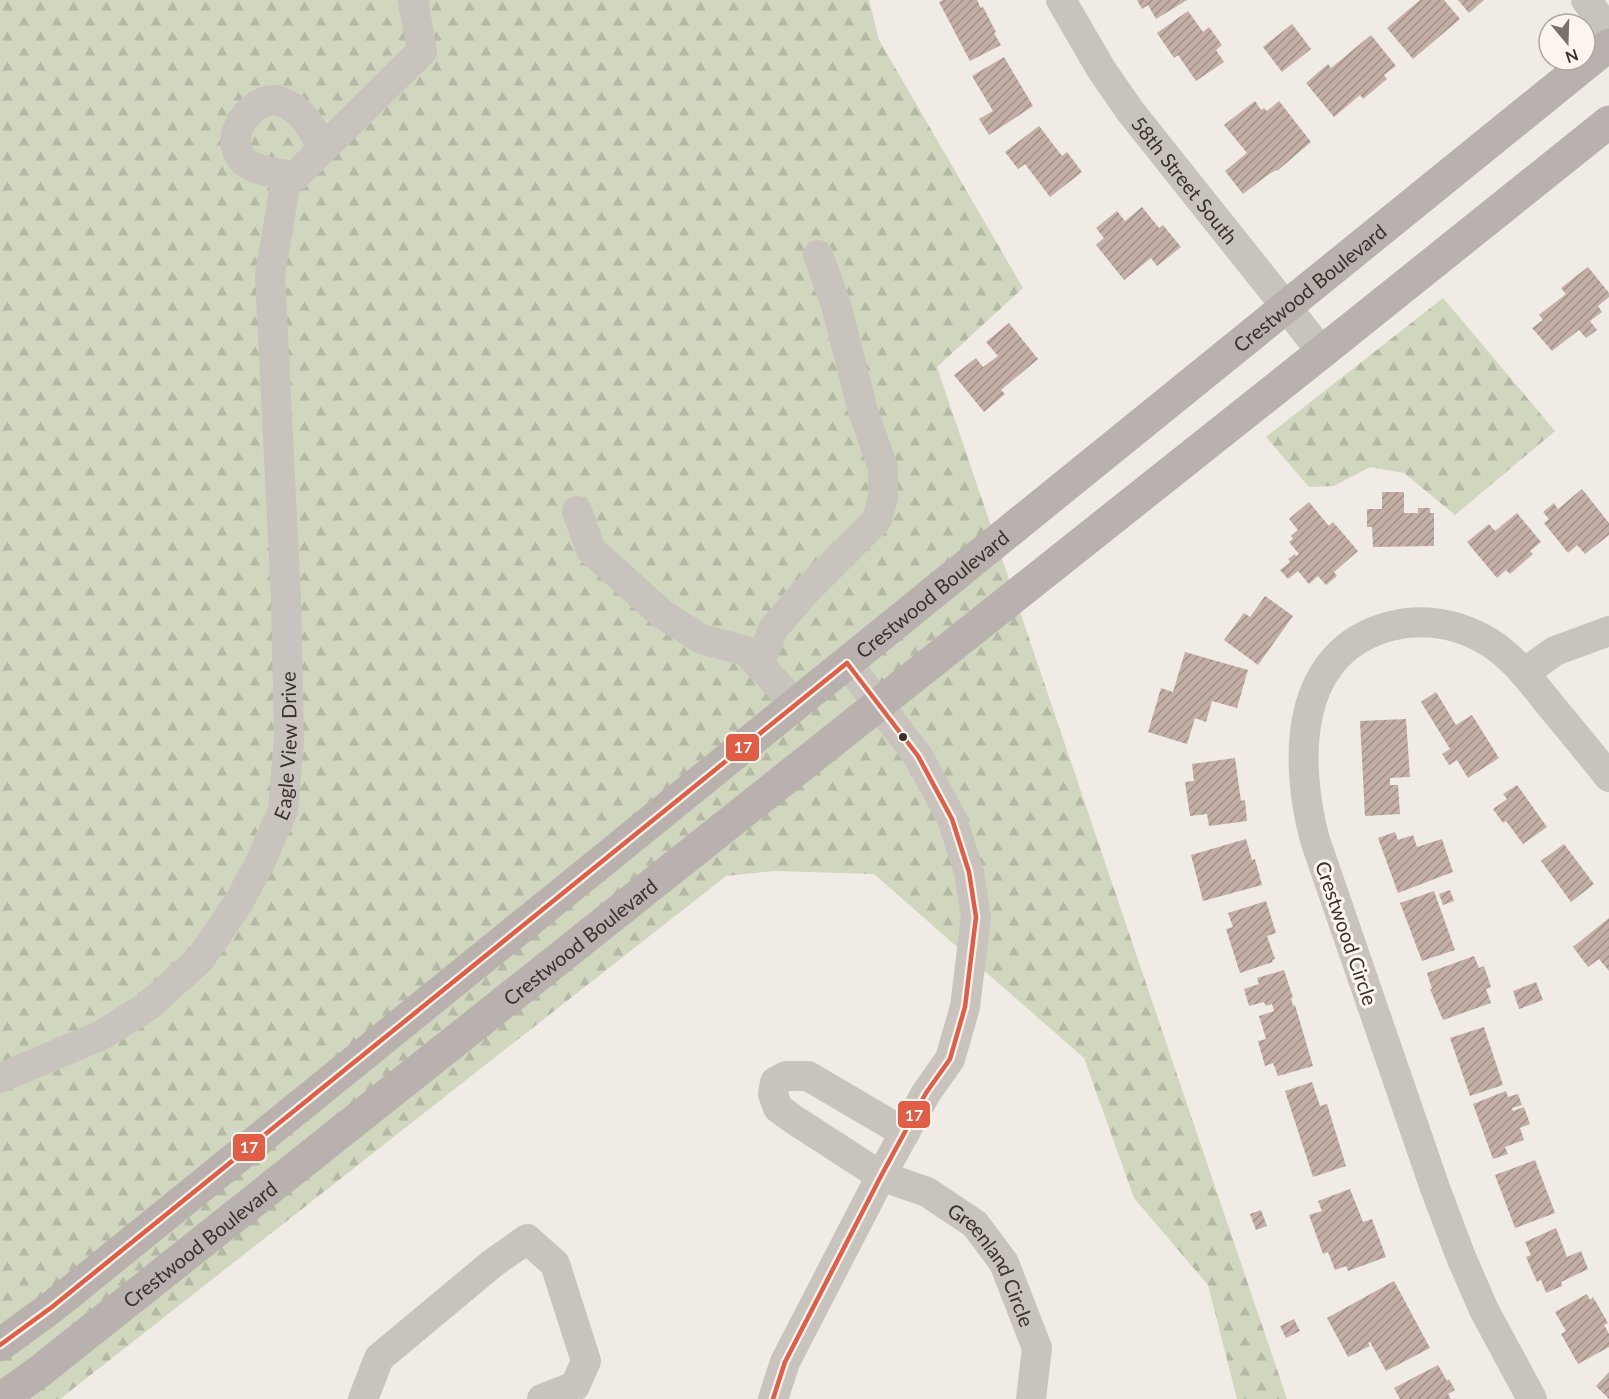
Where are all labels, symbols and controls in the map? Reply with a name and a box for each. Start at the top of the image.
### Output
north arrow [1537,12,1597,72]
text: N [1563,46,1581,68]
street label: 58th Street South [1127,111,1243,249]
street label: Crestwood Boulevard [1228,219,1391,357]
street label: Crestwood Boulevard [851,525,1013,663]
street label: Eagle View Drive [268,671,301,824]
unlabelled marker [897,731,909,743]
line badge: 17 [725,733,760,762]
text: 17 [734,737,752,756]
street label: Crestwood Circle [1311,858,1383,1008]
street label: Crestwood Boulevard [498,873,662,1010]
line badge: 17 [897,1100,931,1129]
text: 17 [905,1105,923,1124]
line badge: 17 [232,1133,266,1162]
text: 17 [240,1137,258,1156]
street label: Crestwood Boulevard [118,1176,281,1312]
street label: Greenland Circle [944,1197,1040,1330]

